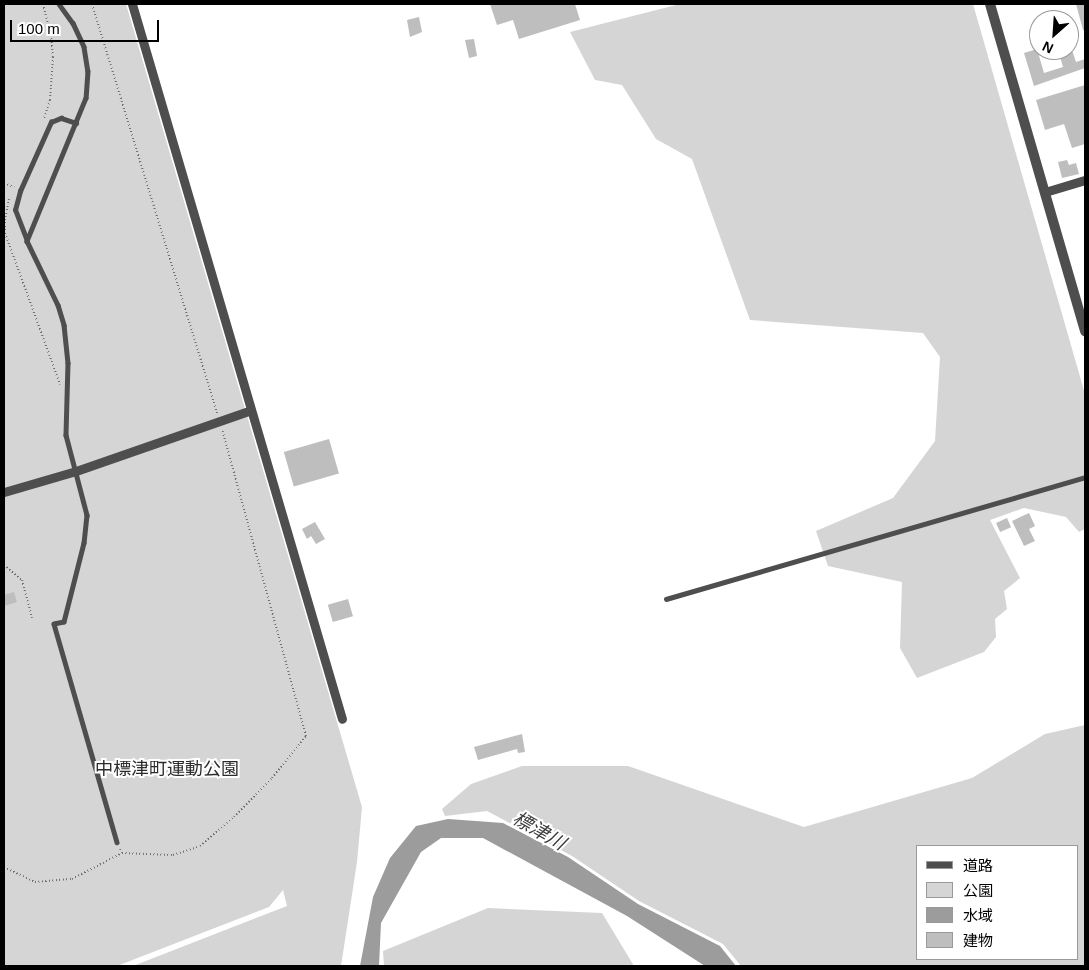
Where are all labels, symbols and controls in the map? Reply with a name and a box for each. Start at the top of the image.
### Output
scale bar [12,10,161,42]
north arrow [1029,10,1079,60]
text: 100 m [18,20,60,37]
text: N [1040,38,1056,57]
park label: 中標津町運動公園 [95,758,239,780]
water label: 標津川 [509,807,569,855]
legend [916,845,1079,960]
text: 道路 [963,857,993,874]
text: 公園 [963,882,993,899]
text: 水域 [963,907,993,924]
text: 建物 [963,932,993,949]

